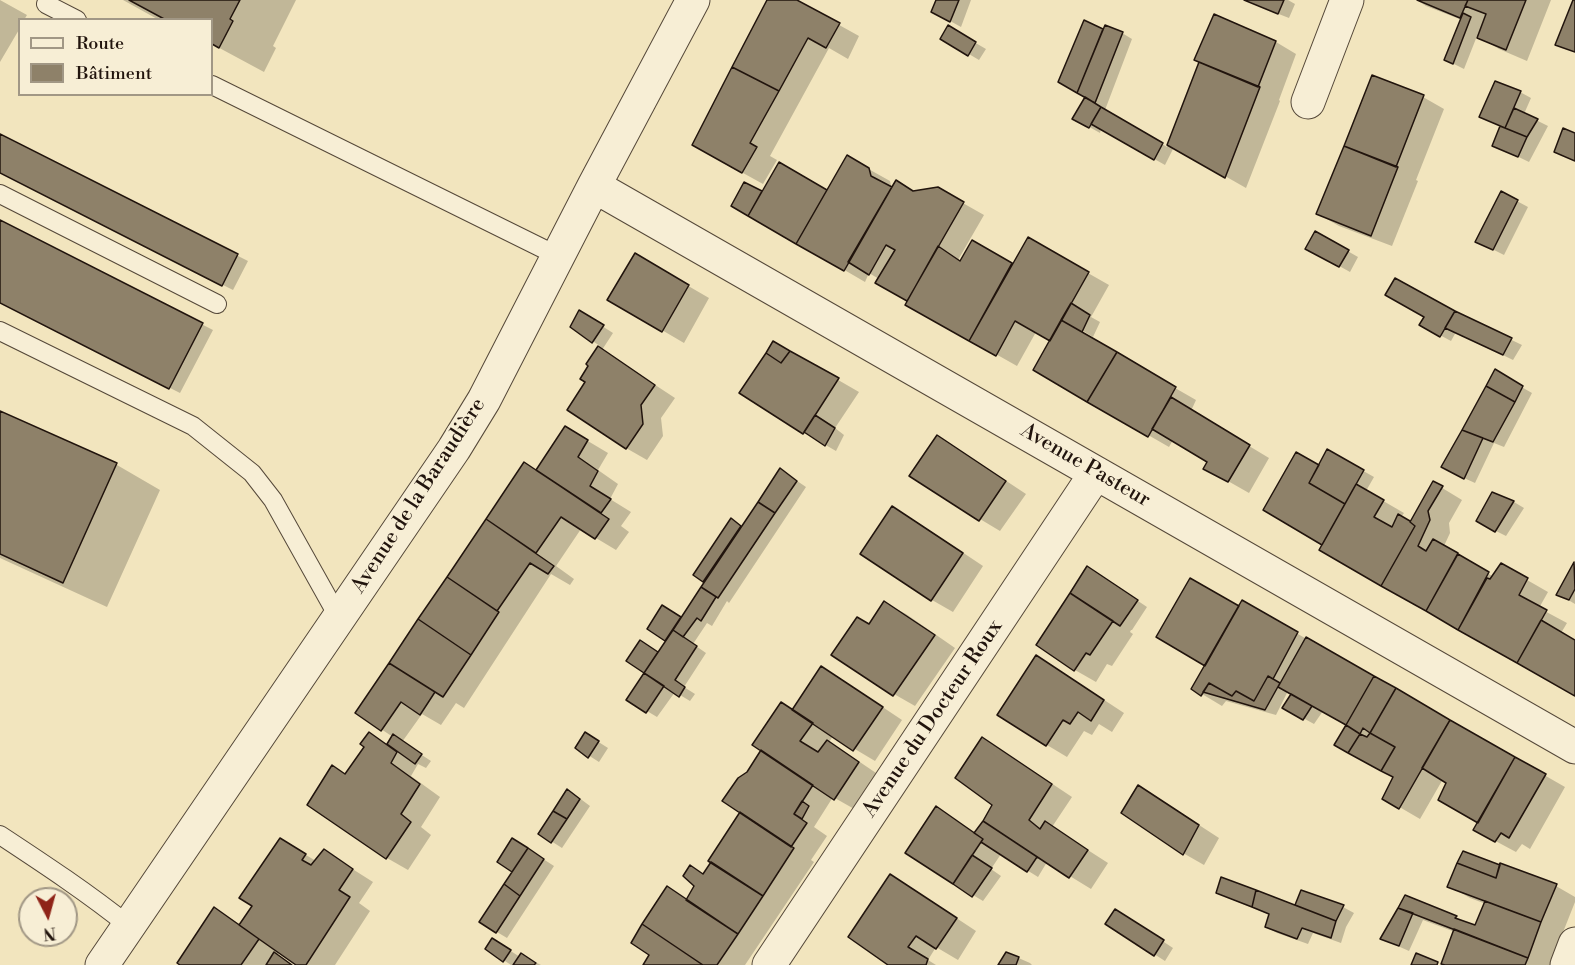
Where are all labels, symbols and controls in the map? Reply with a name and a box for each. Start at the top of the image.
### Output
legend [18,18,213,96]
text: Route [76,32,124,55]
text: Bâtiment [76,62,152,85]
street label: Avenue de la Baraudière [346,394,492,598]
street label: Avenue Pasteur [1016,419,1154,513]
street label: Avenue du Docteur Roux [858,616,1008,822]
north arrow [18,887,78,947]
text: N [42,922,57,944]

